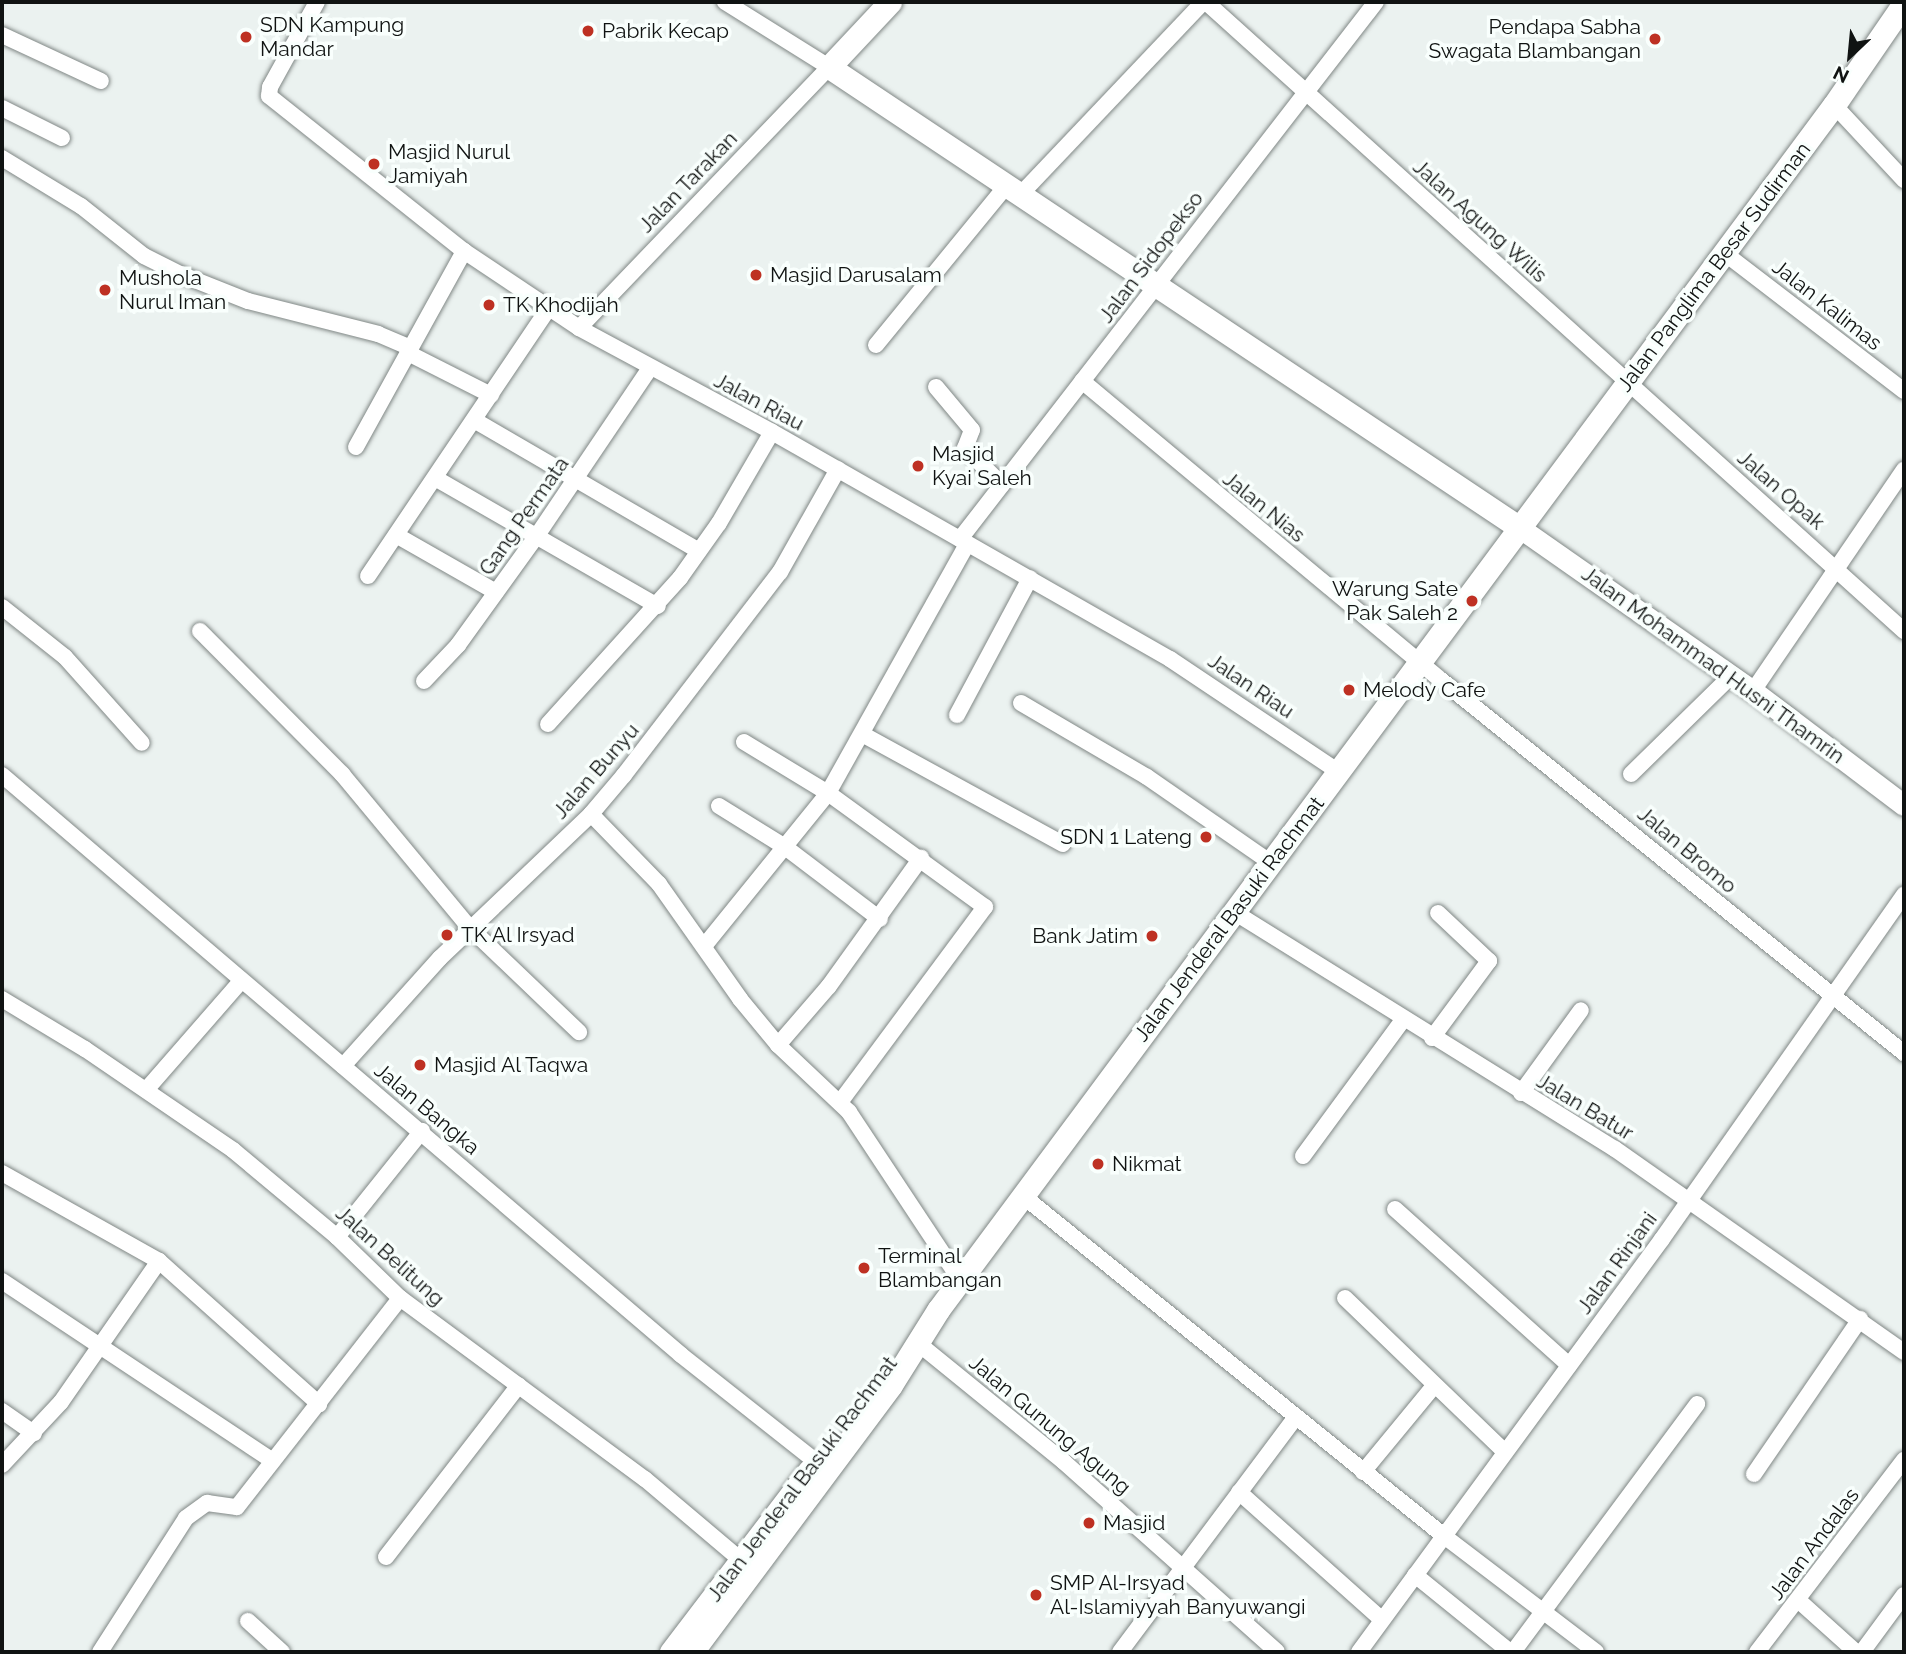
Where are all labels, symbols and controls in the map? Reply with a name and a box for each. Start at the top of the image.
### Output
place label: SDN Kampung Mandar [260,12,404,62]
place label: Pendapa Sabha Swagata Blambangan [1428,14,1641,64]
place label: Pabrik Kecap [602,18,729,44]
north arrow [1815,21,1885,91]
marker: Pabrik Kecap [580,23,596,39]
marker: SDN Kampung Mandar [238,29,254,45]
marker: Pendapa Sabha Swagata Blambangan [1647,31,1663,47]
text: N [1829,62,1852,88]
street label: Jalan Tarakan [633,126,743,238]
street label: Jalan Panglima Besar Sudirman [1612,137,1816,397]
place label: Masjid Nurul Jamiyah [388,139,510,189]
street label: Jalan Agung Wilis [1407,154,1553,288]
marker: Masjid Nurul Jamiyah [366,156,382,172]
street label: Jalan Sidopekso [1093,186,1209,328]
street label: Jalan Kalimas [1767,254,1887,356]
place label: Masjid Darusalam [770,262,942,288]
place label: Mushola Nurul Iman [119,265,227,315]
marker: Masjid Darusalam [748,267,764,283]
marker: Mushola Nurul Iman [97,282,113,298]
place label: TK Khodijah [503,292,619,318]
marker: TK Khodijah [481,297,497,313]
street label: Jalan Riau [710,368,808,436]
place label: Masjid Kyai Saleh [932,441,1032,491]
street label: Jalan Opak [1732,445,1830,535]
street label: Gang Permata [474,452,574,580]
marker: Masjid Kyai Saleh [910,458,926,474]
street label: Jalan Nias [1218,466,1310,548]
street label: Jalan Mohammad Husni Thamrin [1576,561,1850,769]
place label: Warung Sate Pak Saleh 2 [1332,576,1458,626]
marker: Warung Sate Pak Saleh 2 [1464,593,1480,609]
street label: Jalan Riau [1203,648,1299,724]
place label: Melody Cafe [1363,677,1486,703]
marker: Melody Cafe [1341,682,1357,698]
street label: Jalan Bunyu [548,718,644,824]
street label: Jalan Jenderal Basuki Rachmat [1128,791,1330,1047]
street label: Jalan Bromo [1632,801,1742,899]
place label: SDN 1 Lateng [1060,824,1192,850]
marker: SDN 1 Lateng [1198,829,1214,845]
place label: TK Al Irsyad [461,922,576,948]
place label: Bank Jatim [1032,923,1138,949]
marker: TK Al Irsyad [439,927,455,943]
marker: Bank Jatim [1144,928,1160,944]
place label: Masjid Al Taqwa [434,1052,590,1078]
marker: Masjid Al Taqwa [412,1057,428,1073]
street label: Jalan Bangka [369,1058,485,1160]
street label: Jalan Batur [1532,1068,1638,1146]
place label: Nikmat [1112,1151,1182,1177]
marker: Nikmat [1090,1156,1106,1172]
street label: Jalan Belitung [330,1201,450,1311]
street label: Jalan Rinjani [1572,1207,1662,1319]
place label: Terminal Blambangan [878,1243,1002,1293]
marker: Terminal Blambangan [856,1260,872,1276]
street label: Jalan Gunung Agung [964,1350,1136,1500]
street label: Jalan Jenderal Basuki Rachmat [701,1351,903,1607]
street label: Jalan Andalas [1764,1483,1864,1605]
place label: Masjid [1103,1510,1165,1536]
marker: Masjid [1081,1515,1097,1531]
place label: SMP Al-Irsyad Al-Islamiyyah Banyuwangi [1050,1570,1306,1620]
marker: SMP Al-Irsyad Al-Islamiyyah Banyuwangi [1028,1587,1044,1603]

